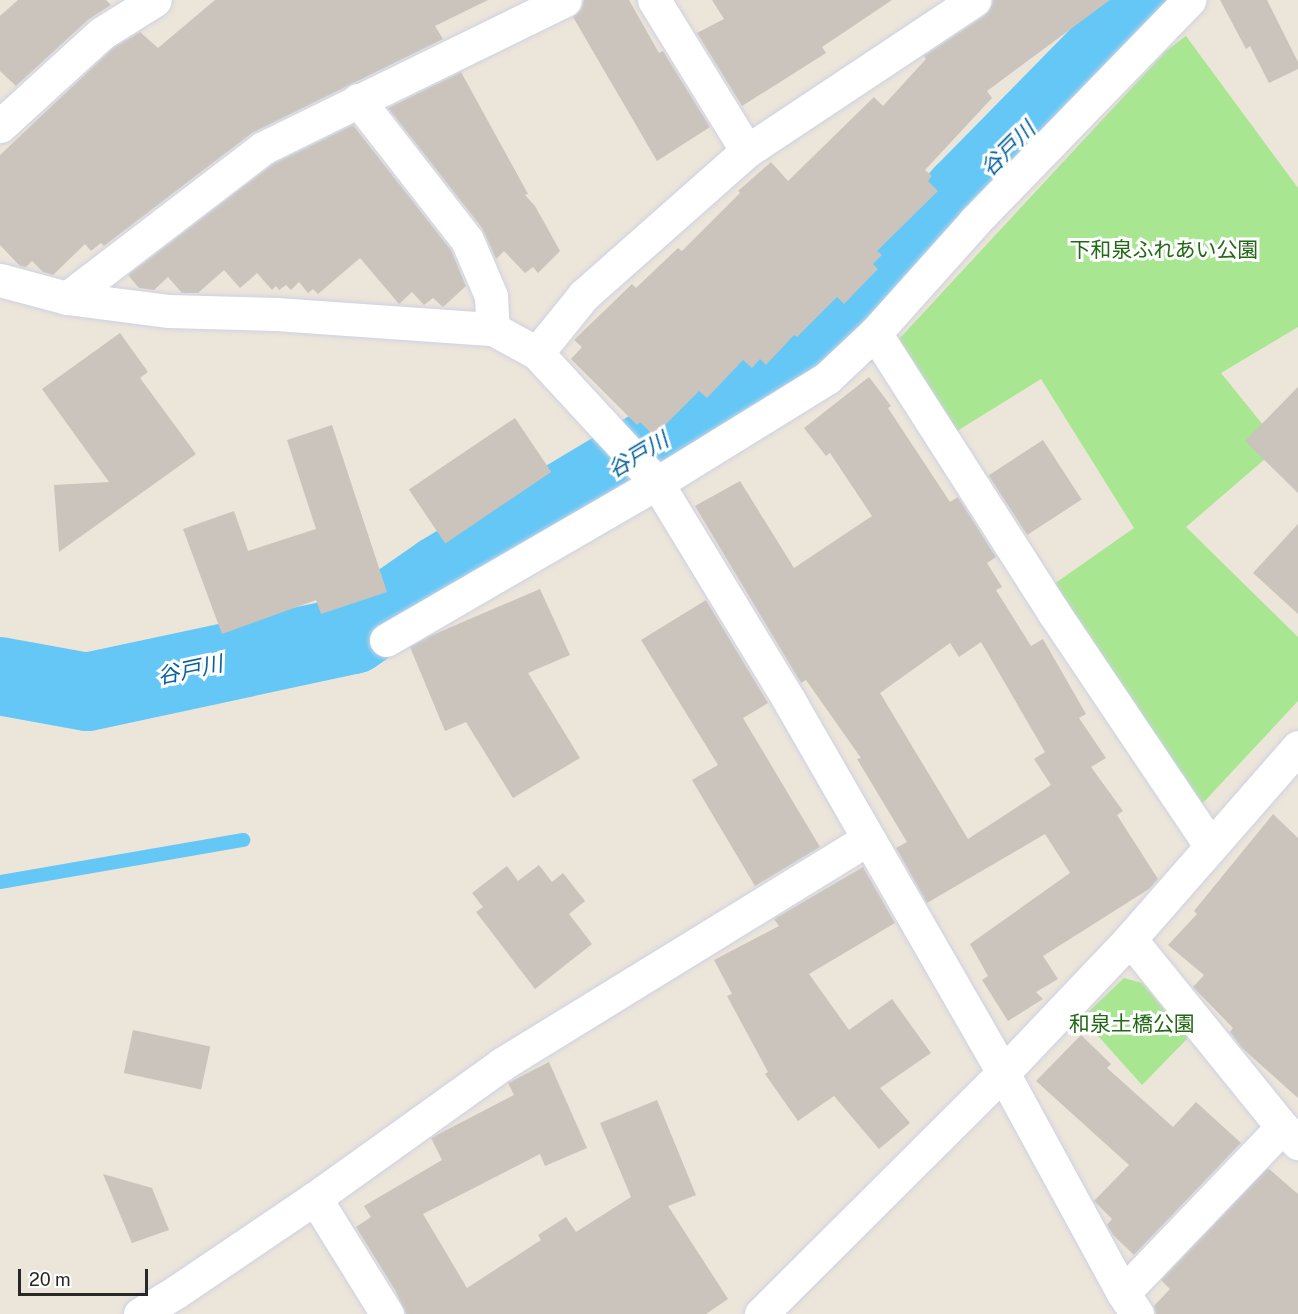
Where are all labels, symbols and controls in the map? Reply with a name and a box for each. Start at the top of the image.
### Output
water label: 谷戸川 [975,116,1041,182]
park label: 下和泉ふれあい公園 [1070,237,1258,263]
water label: 谷戸川 [603,427,673,483]
water label: 谷戸川 [155,650,225,690]
park label: 和泉土橋公園 [1069,1011,1195,1037]
scale bar [21,1257,152,1295]
text: 20 m [29,1269,71,1290]

